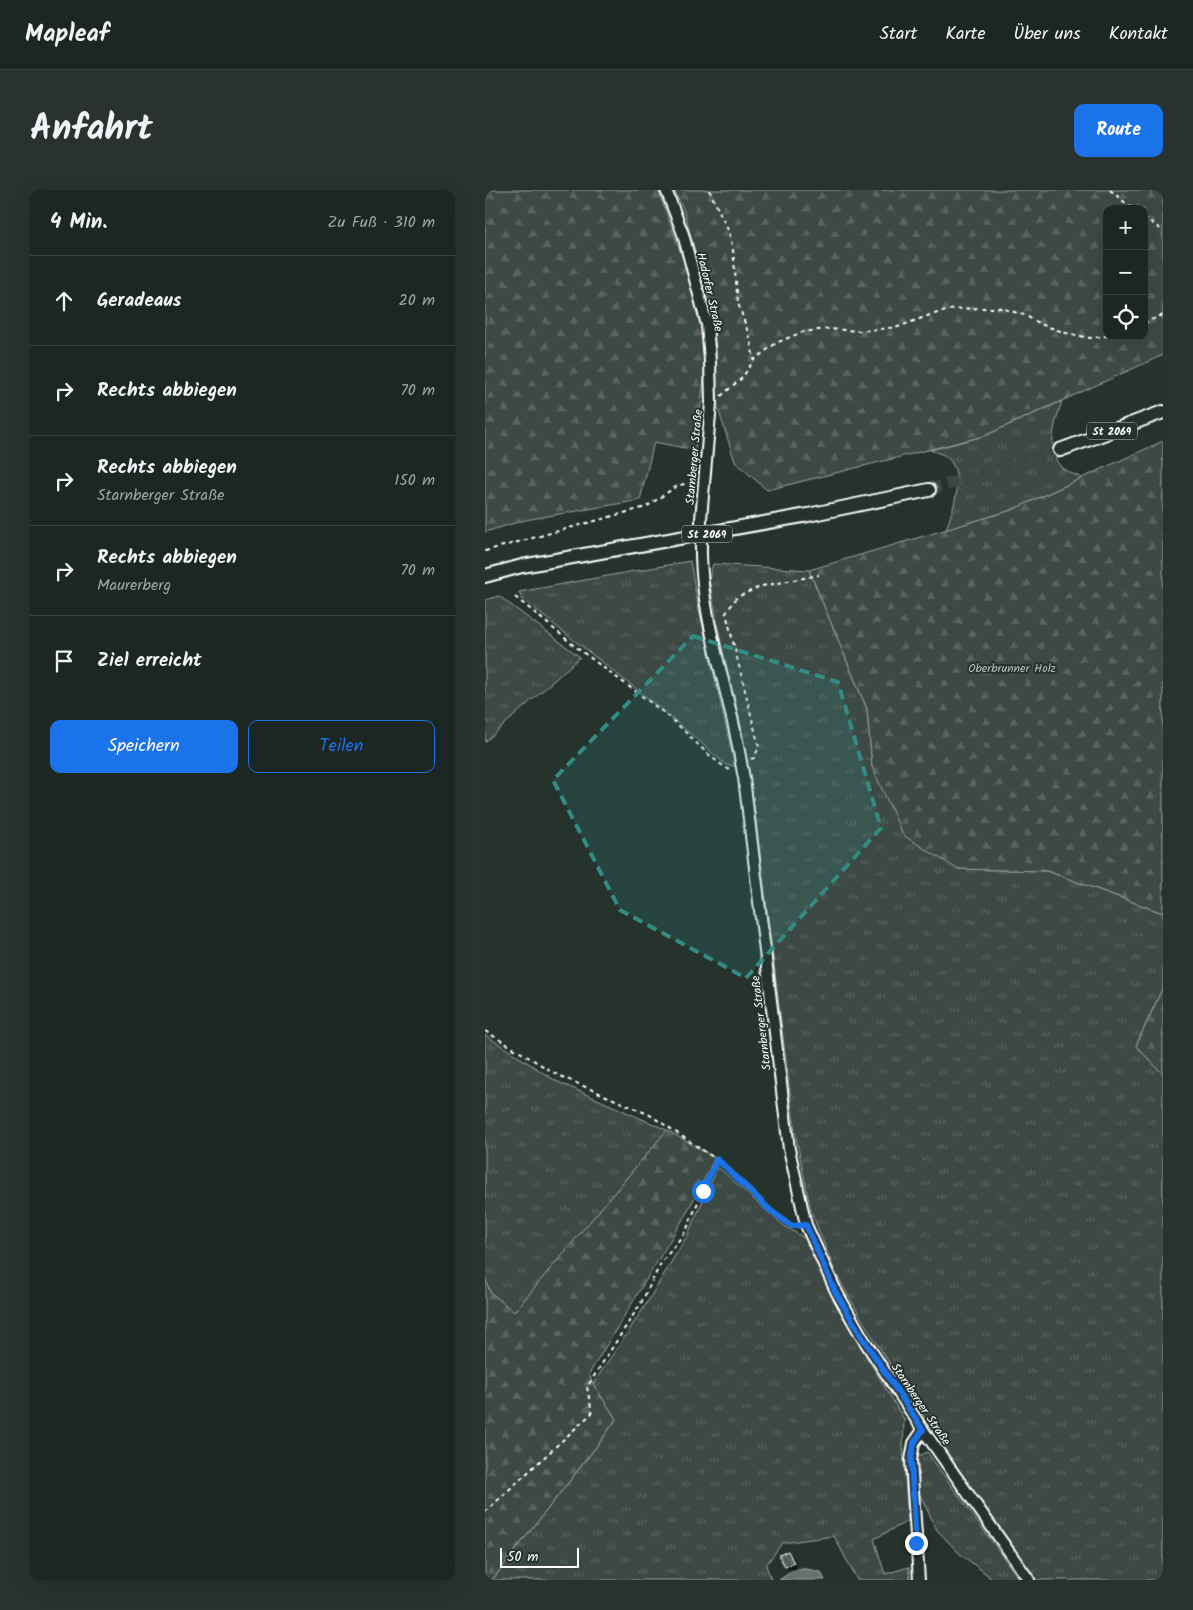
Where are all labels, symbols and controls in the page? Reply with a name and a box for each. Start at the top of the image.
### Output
text: Mapleaf [25,15,109,54]
text: Start [879,20,917,49]
text: Karte [945,20,985,49]
text: Über uns [1013,20,1081,49]
text: Kontakt [1109,20,1168,49]
text: Anfahrt [30,102,153,158]
button: Route [1074,104,1163,157]
map controls [1103,205,1148,340]
button: + [1103,205,1148,250]
text: 4 Min. [50,206,107,239]
text: Zu Fuß · 310 m [328,210,435,235]
button: − [1103,250,1148,295]
street label: Hadorfer Straße [691,251,728,334]
text: Geradeaus [97,286,182,316]
icon: ahead [50,287,78,315]
text: 20 m [399,288,435,313]
button: locate [1103,295,1148,340]
text: Rechts abbiegen [97,376,237,406]
icon: right [50,377,78,405]
text: 70 m [400,378,435,403]
street label: Starnberger Straße [681,408,708,505]
road number: St 2069 [1087,422,1137,440]
text: Rechts abbiegen [97,453,237,483]
icon: right [50,467,78,495]
text: 150 m [394,468,435,493]
text: Starnberger Straße [97,483,224,508]
road number: St 2069 [682,526,732,542]
text: Rechts abbiegen [97,543,237,573]
icon: right [50,557,78,585]
text: 70 m [400,558,435,583]
text: Maurerberg [97,573,171,598]
text: Ziel erreicht [97,646,202,676]
icon: arrive [50,647,78,675]
park label: Oberbrunner Holz [968,659,1056,678]
button: Speichern [50,720,238,773]
button: Teilen [248,720,435,773]
street label: Starnberger Straße [746,974,777,1072]
route start [692,1180,715,1203]
street label: Starnberger Straße [886,1359,956,1450]
route end [905,1532,928,1555]
scale bar [500,1545,579,1568]
text: 50 m [507,1546,538,1568]

